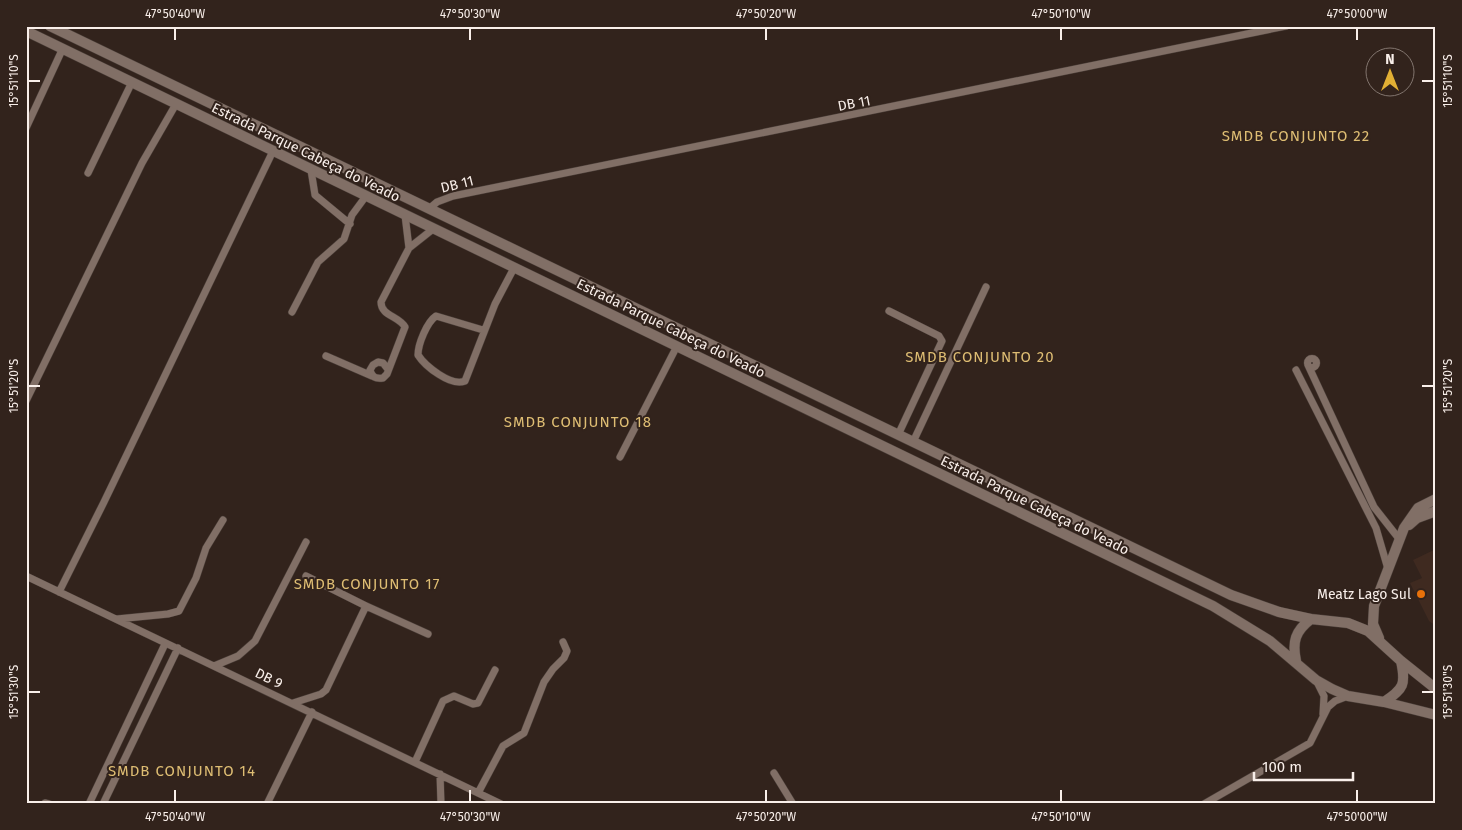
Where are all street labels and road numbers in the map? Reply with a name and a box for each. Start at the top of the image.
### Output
street label: DB 11 [836,92,872,115]
street label: Estrada Parque Cabeça do Veado [209,99,403,206]
street label: DB 11 [439,172,475,197]
street label: Estrada Parque Cabeça do Veado [574,275,768,382]
street label: Estrada Parque Cabeça do Veado [938,452,1132,559]
street label: DB 9 [252,665,285,692]

